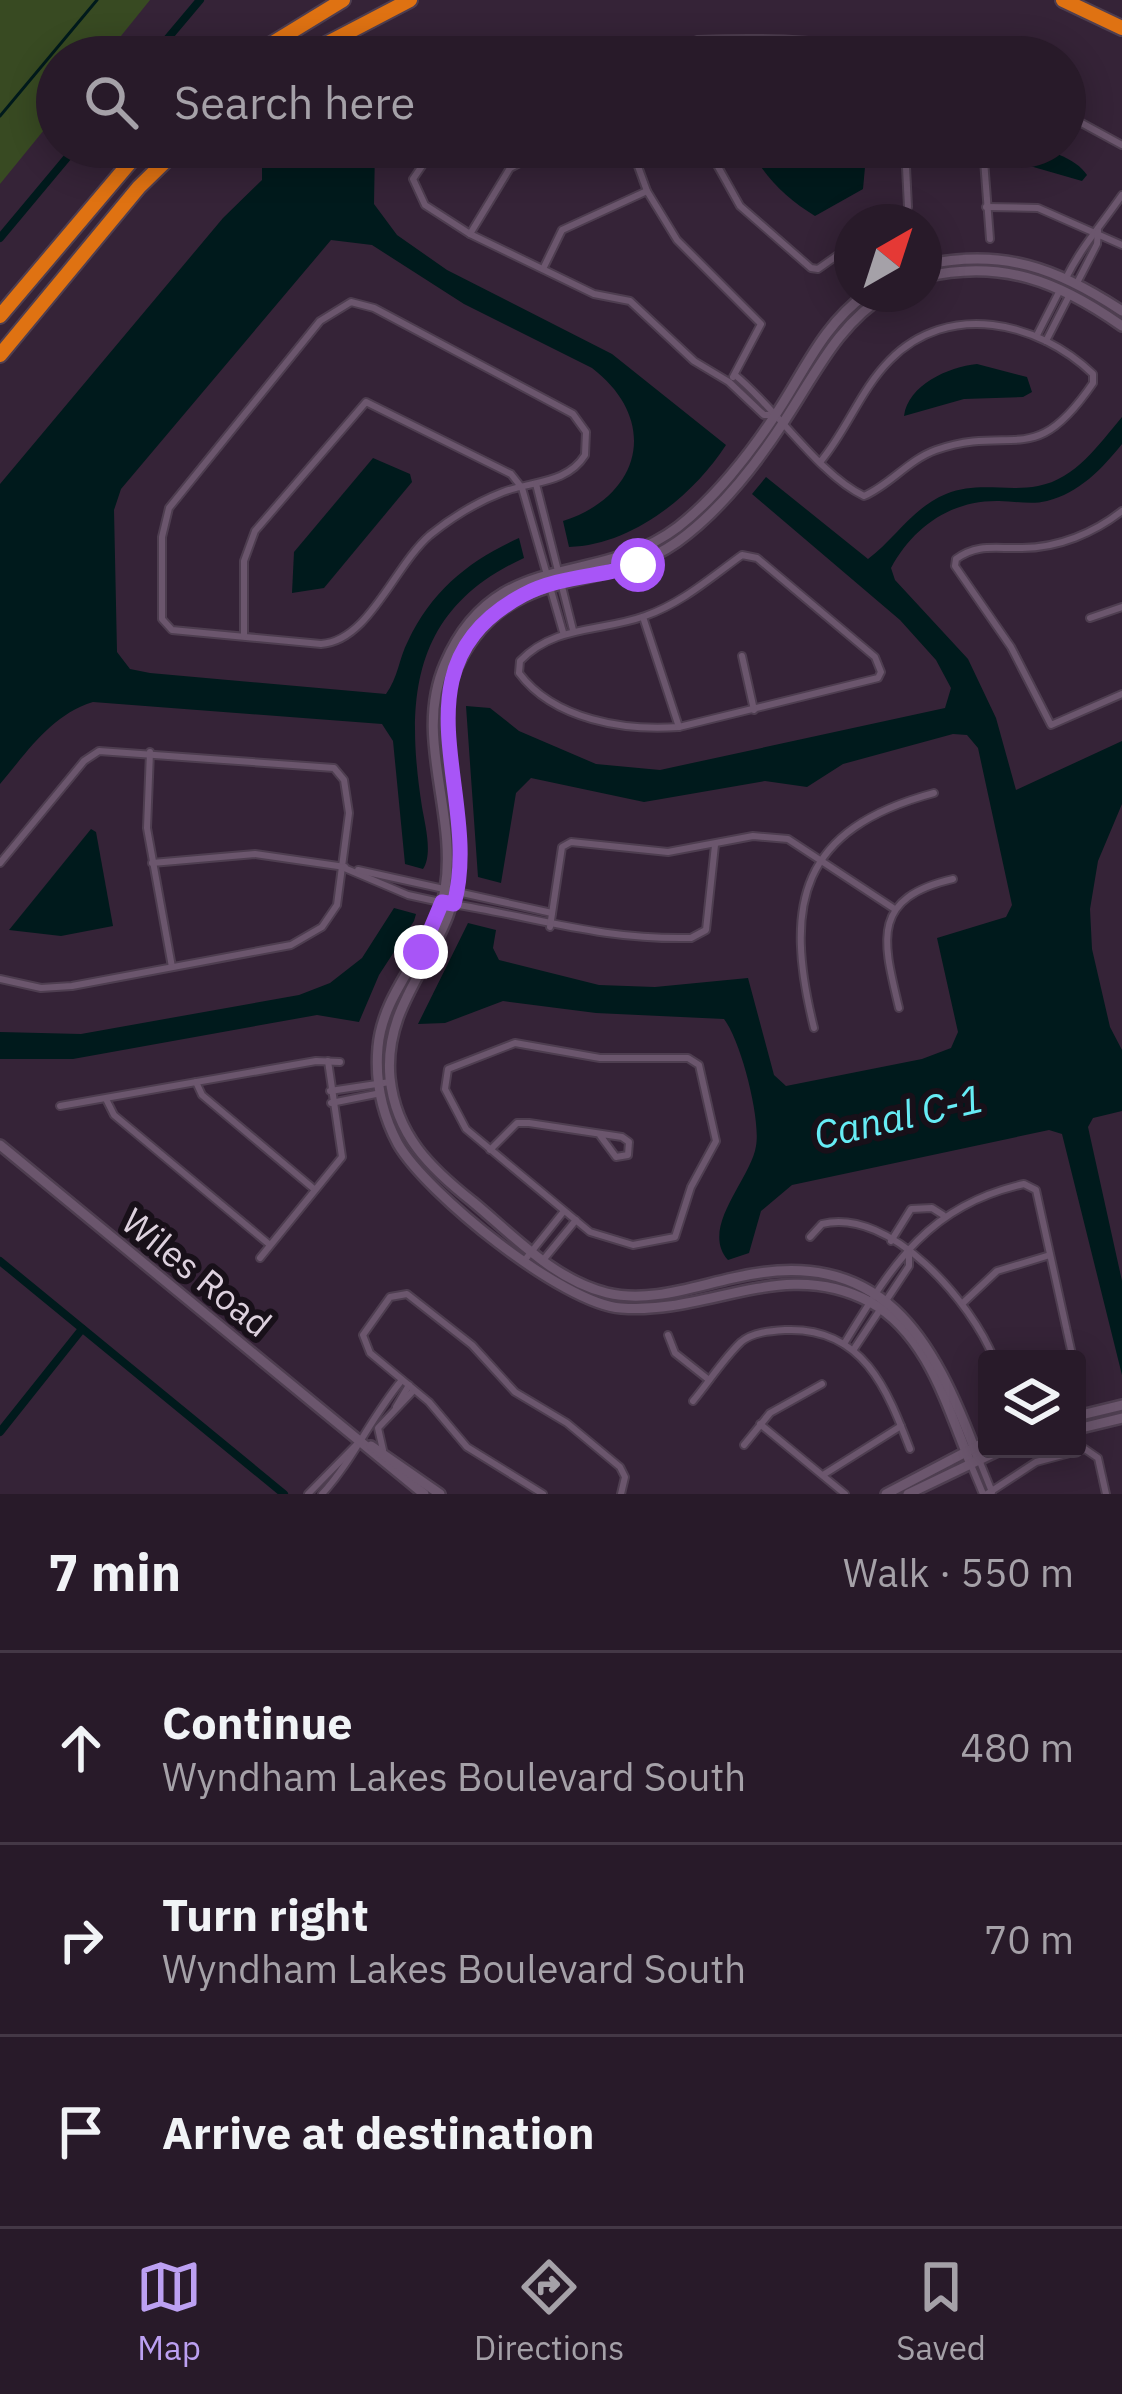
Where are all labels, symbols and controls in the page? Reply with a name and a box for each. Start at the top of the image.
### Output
search box [36,36,1086,168]
icon: search [78,69,144,135]
text: Search here [174,73,415,131]
north arrow [834,204,942,312]
route start [611,538,665,592]
route end [394,925,448,979]
water label: Canal C-1 [809,1072,987,1160]
street label: Wiles Road [112,1197,282,1347]
map controls [978,1350,1086,1458]
button: layers [978,1350,1086,1458]
text: 7 min [48,1539,181,1605]
text: Walk · 550 m [843,1547,1074,1598]
text: Continue [162,1693,353,1751]
icon: ahead [48,1715,114,1781]
text: 480 m [961,1722,1074,1773]
text: Wyndham Lakes Boulevard South [162,1751,746,1802]
text: Turn right [162,1885,369,1943]
icon: right [48,1907,114,1973]
text: 70 m [984,1914,1074,1965]
text: Wyndham Lakes Boulevard South [162,1943,746,1994]
icon: arrive [48,2099,114,2165]
text: Arrive at destination [162,2103,595,2161]
tab: Map [136,2254,202,2369]
tab: Directions [474,2254,624,2369]
tab: Saved [896,2254,986,2369]

